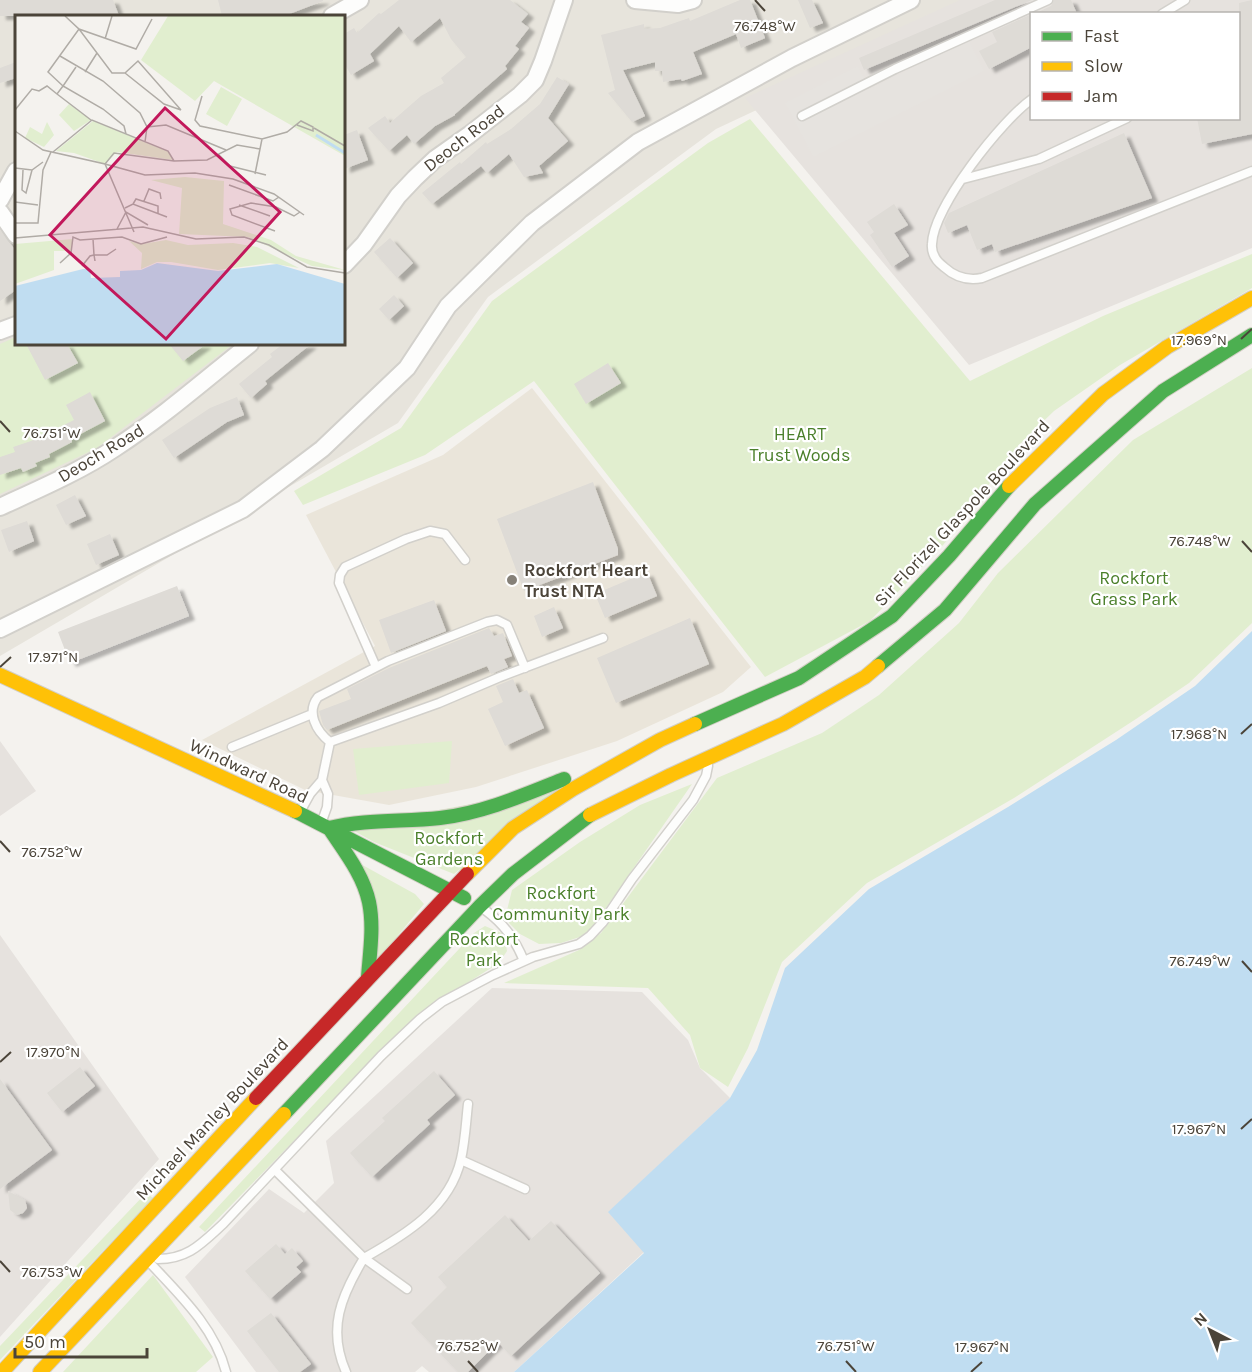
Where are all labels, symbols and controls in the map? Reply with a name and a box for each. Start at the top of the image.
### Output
legend [1030,12,1240,120]
inset map [15,15,345,345]
text: 76.748°W [734,17,796,35]
text: Fast [1084,25,1119,47]
text: Slow [1084,55,1123,77]
text: Jam [1084,85,1118,107]
street label: Deoch Road [419,100,509,176]
text: 17.969°N [1171,331,1227,349]
street label: Sir Florizel Glaspole Boulevard [870,415,1054,611]
street label: Deoch Road [54,419,148,487]
park label: HEART Trust Woods [750,423,850,466]
text: 76.751°W [23,424,81,442]
text: 76.748°W [1169,532,1231,550]
place label: Rockfort Heart Trust NTA [524,559,648,602]
park label: Rockfort Grass Park [1090,567,1178,610]
marker: Rockfort Heart Trust NTA [505,573,519,587]
text: 17.971°N [28,648,78,666]
text: 17.968°N [1171,725,1227,743]
street label: Windward Road [186,734,312,808]
park label: Rockfort Gardens [414,827,484,870]
text: 76.752°W [21,843,83,861]
park label: Rockfort Community Park [492,882,630,925]
park label: Rockfort Park [449,928,519,971]
text: 76.749°W [1170,952,1231,970]
street label: Michael Manley Boulevard [131,1033,293,1205]
text: 17.970°N [26,1043,80,1061]
text: 17.967°N [1172,1120,1226,1138]
text: 76.753°W [21,1263,83,1281]
north arrow [1180,1300,1240,1360]
text: N [1190,1308,1211,1330]
scale bar [15,1321,147,1359]
text: 50 m [24,1331,66,1353]
text: 76.752°W [437,1337,499,1355]
text: 76.751°W [817,1337,875,1355]
text: 17.967°N [955,1338,1009,1356]

